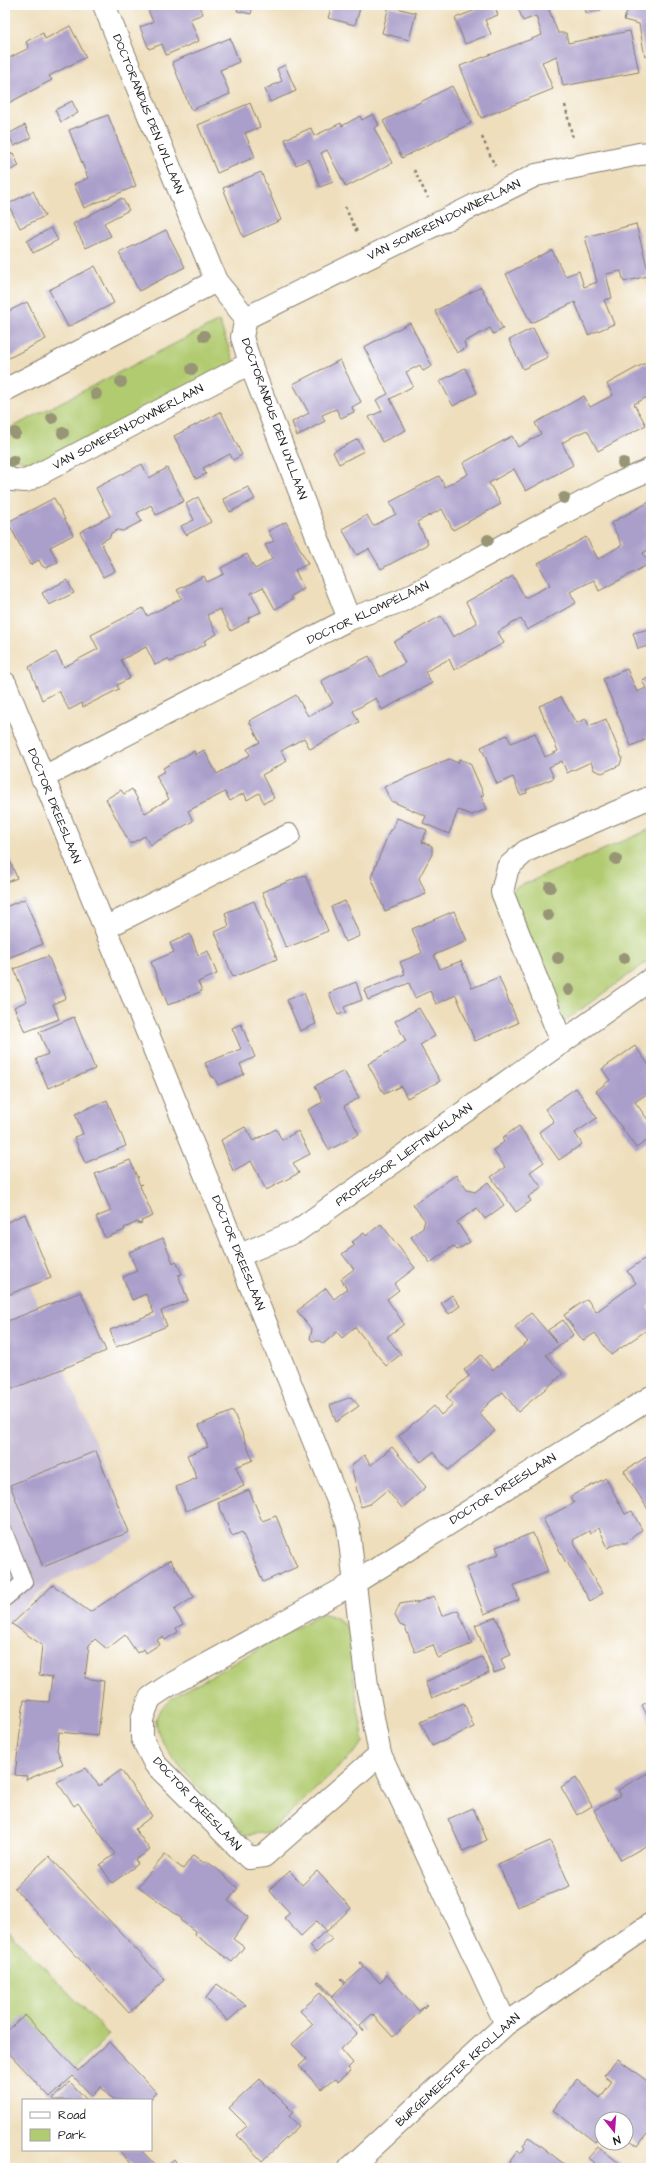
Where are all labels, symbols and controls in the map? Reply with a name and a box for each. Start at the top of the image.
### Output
street label: DOCTORANDUS DEN UYLLAAN [108,32,188,197]
street label: VAN SOMEREN-DOWNERLAAN [364,175,524,265]
street label: DOCTORANDUS DEN UYLLAAN [237,336,311,502]
street label: VAN SOMEREN-DOWNERLAAN [50,380,207,474]
street label: DOCTOR KLOMPÉLAAN [304,577,432,649]
street label: DOCTOR DREESLAAN [23,746,85,866]
street label: PROFESSOR LIEFTINCKLAAN [332,1099,476,1211]
street label: DOCTOR DREESLAAN [207,1193,269,1313]
street label: DOCTOR DREESLAAN [446,1449,560,1529]
street label: DOCTOR DREESLAAN [149,1753,245,1855]
street label: BURGEMEESTER KROLLAAN [392,2009,524,2131]
legend [22,2099,152,2151]
text: Road [58,2107,86,2124]
north arrow [594,2111,634,2151]
text: Park [58,2127,86,2144]
text: N [611,2132,622,2148]

